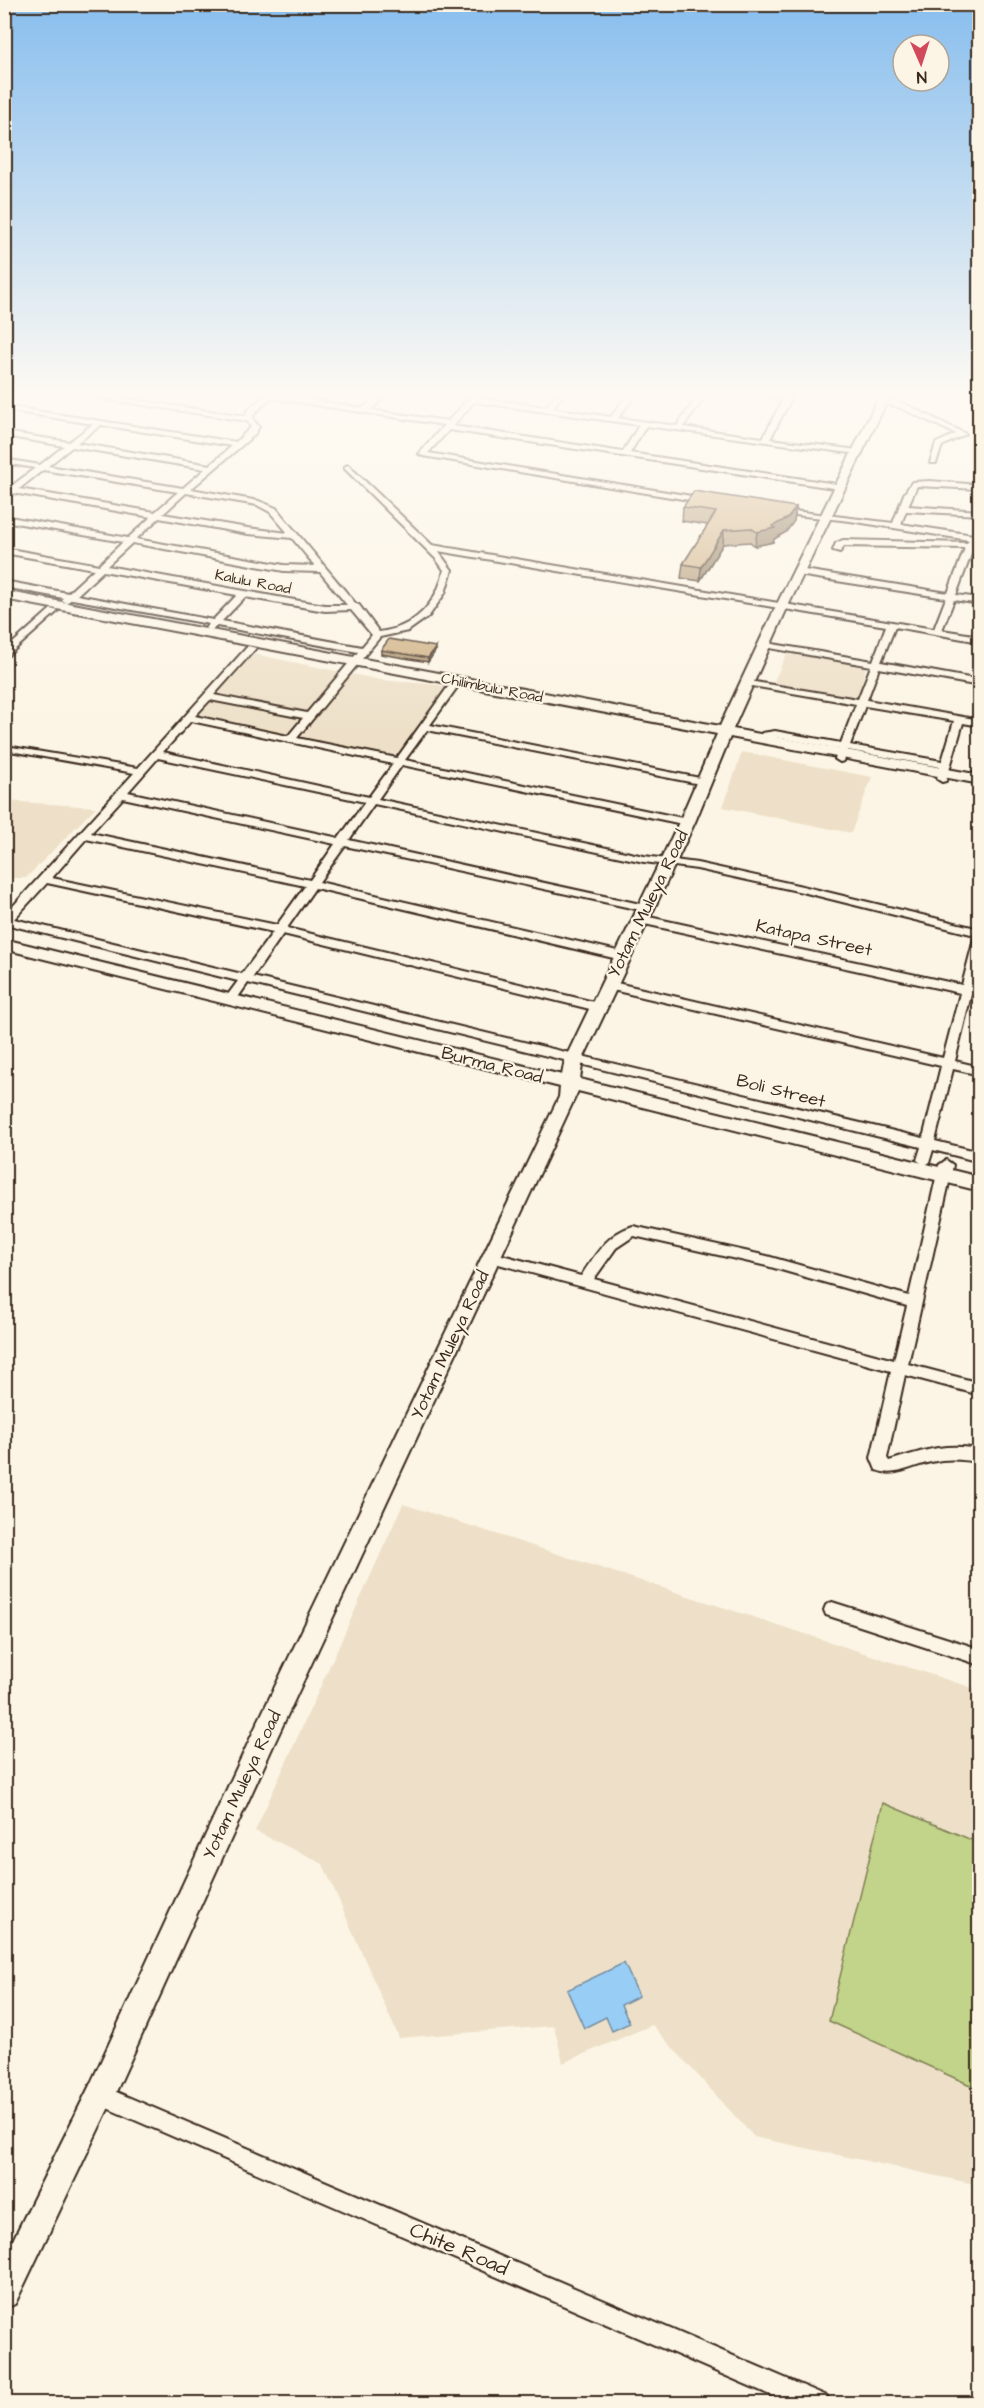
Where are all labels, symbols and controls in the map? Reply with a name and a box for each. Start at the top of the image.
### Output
north arrow [891,33,951,93]
text: N [916,66,927,88]
street label: Kalulu Road [213,564,293,600]
street label: Chilimbulu Road [439,668,545,708]
street label: Yotam Muleya Road [601,826,696,983]
street label: Katapa Street [753,913,875,963]
street label: Burma Road [439,1040,545,1090]
street label: Boli Street [734,1068,829,1114]
street label: Yotam Muleya Road [405,1266,496,1424]
street label: Yotam Muleya Road [197,1706,288,1864]
street label: Chite Road [405,2215,513,2283]

